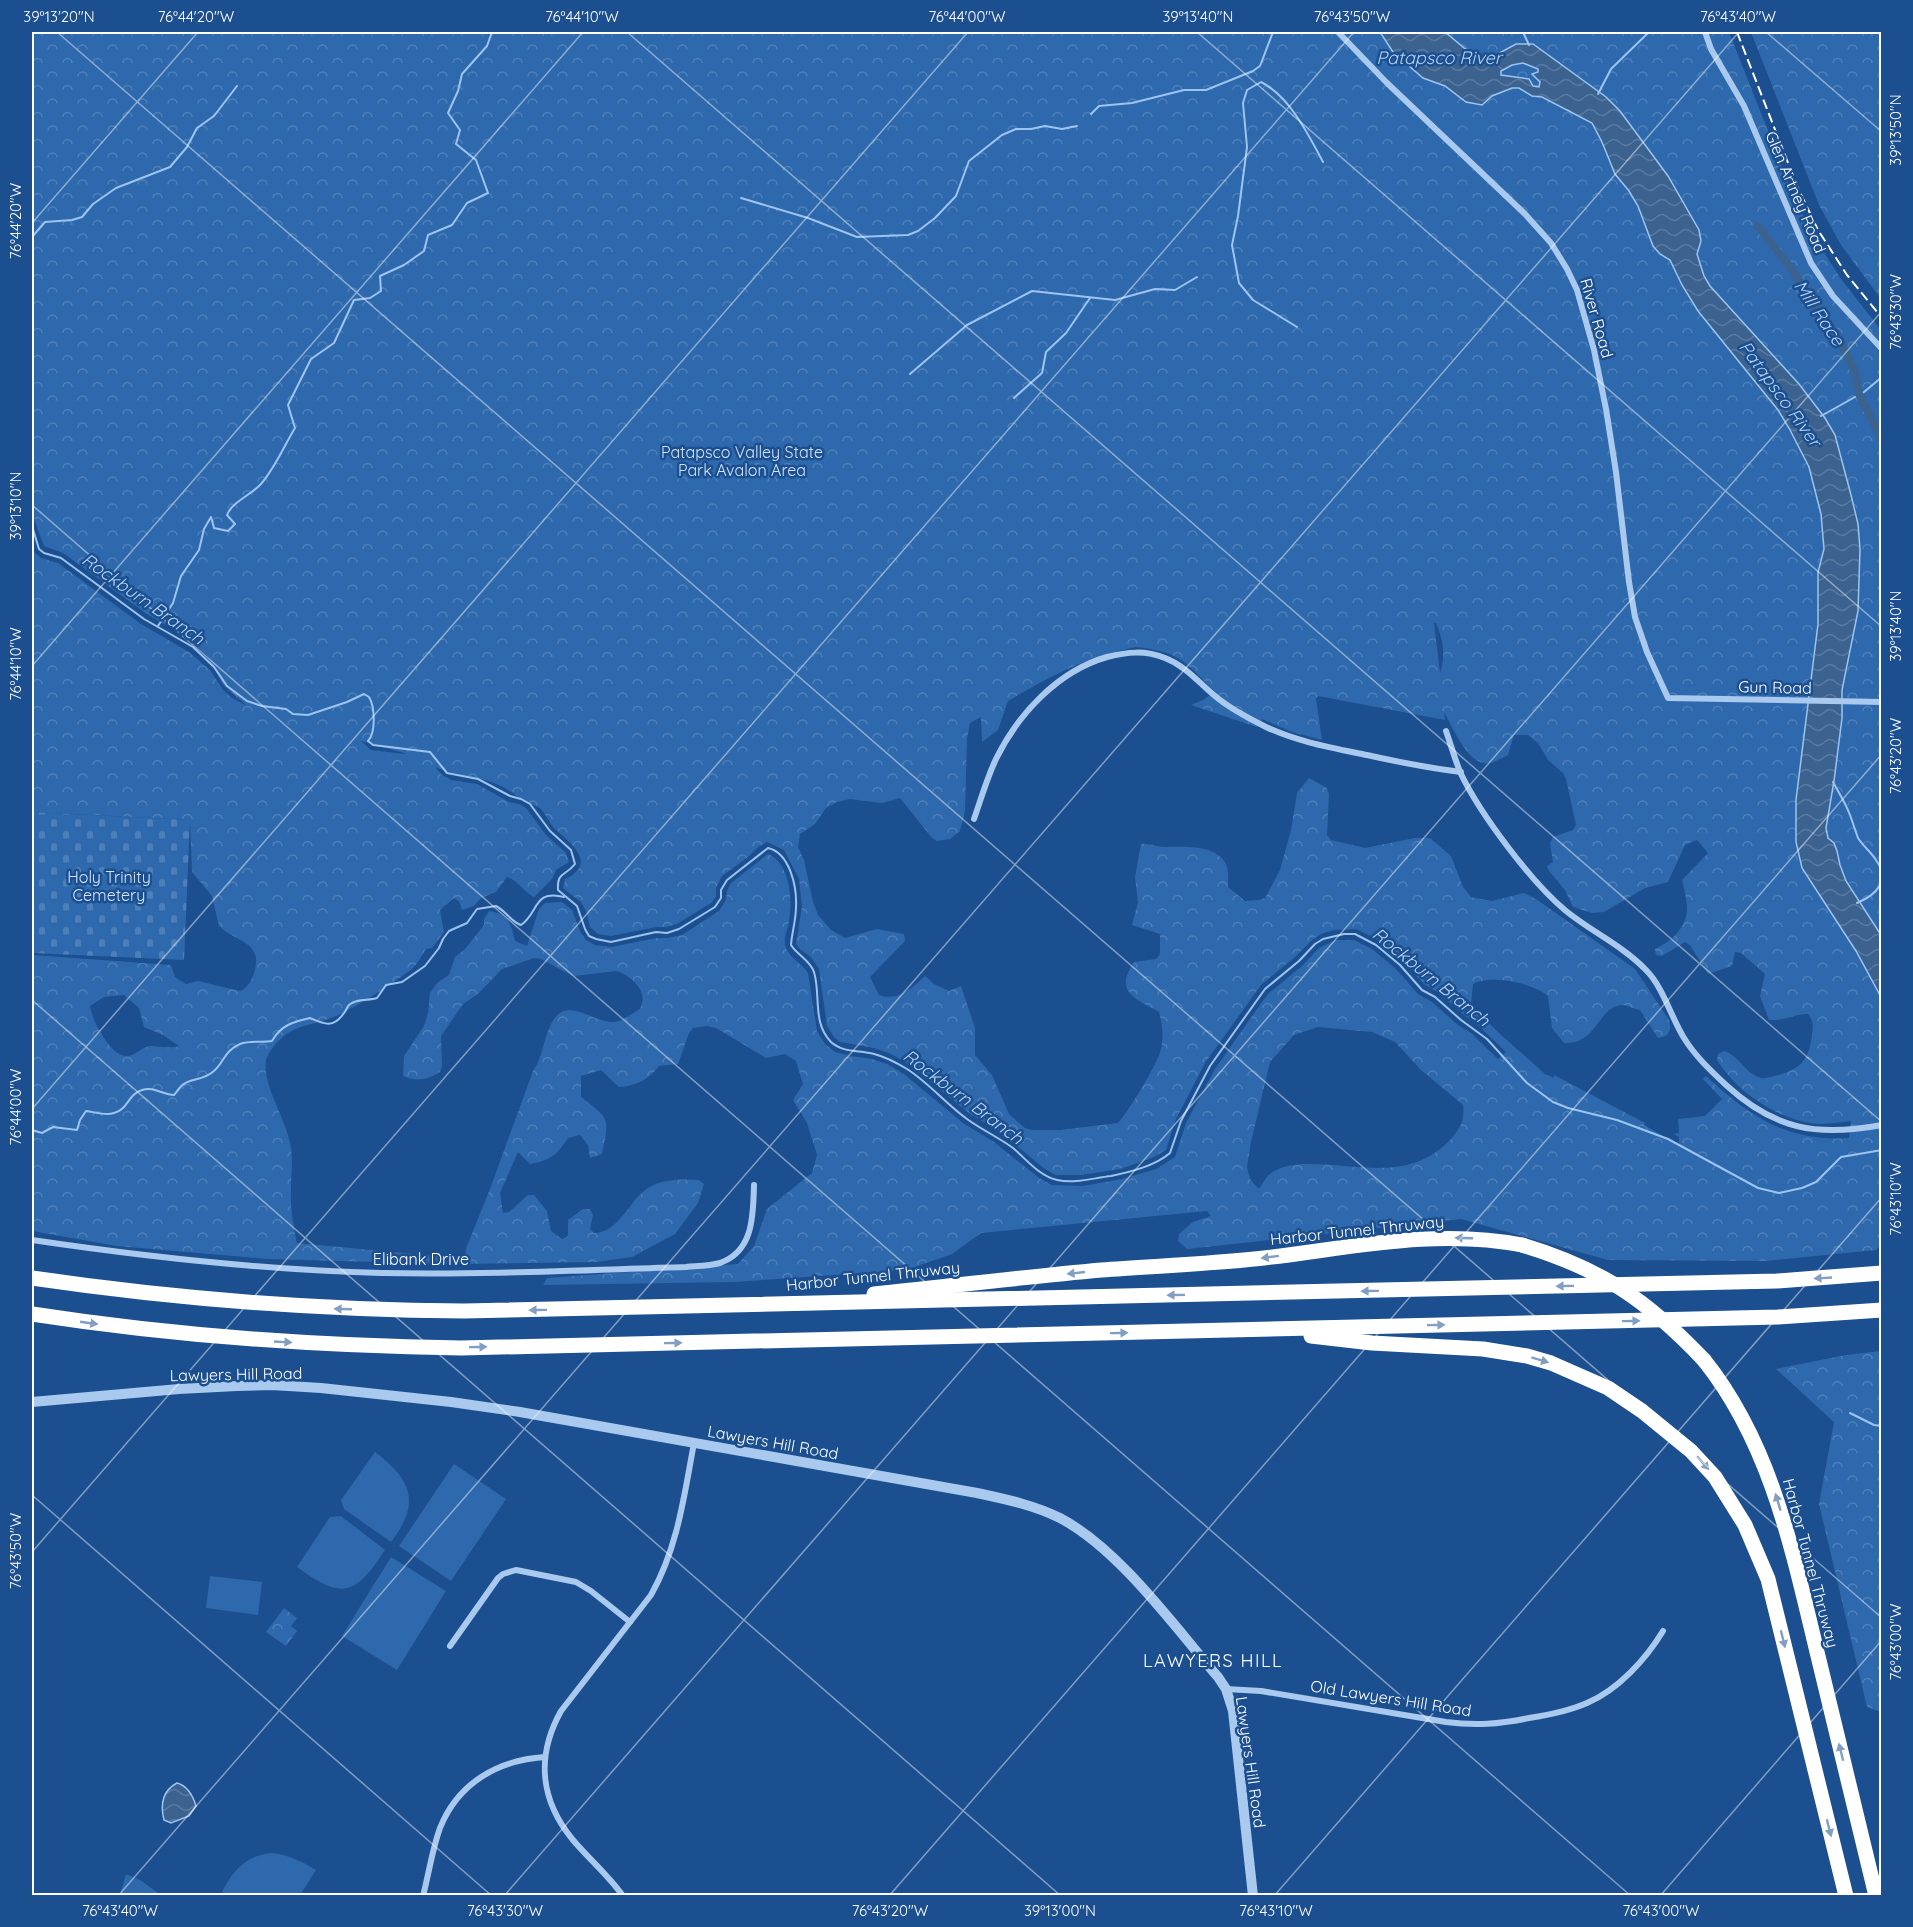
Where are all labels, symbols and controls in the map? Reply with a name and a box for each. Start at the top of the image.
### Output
text: 39°13'20"N [23,7,95,26]
text: 76°44'20"W [158,7,235,26]
text: 76°44'10"W [545,7,619,26]
text: 76°44'00"W [928,7,1006,26]
text: 39°13'40"N [1162,7,1234,26]
text: 76°43'50"W [1314,7,1391,26]
text: 76°43'40"W [1700,7,1777,26]
water label: Patapsco River [1376,46,1504,69]
text: 39°13'50"N [1886,94,1905,166]
street label: Glen Artney Road [1761,128,1831,256]
text: 76°44'20"W [6,182,25,259]
text: 76°43'30"W [1886,274,1905,350]
water label: Mill Race [1789,275,1850,351]
street label: River Road [1576,276,1618,360]
water label: Patapsco River [1734,336,1828,453]
park label: Patapsco Valley State Park Avalon Area [661,442,823,480]
text: 39°13'10"N [6,472,25,540]
water label: Rockburn Branch [78,548,210,650]
text: 39°13'40"N [1886,590,1905,662]
text: 76°44'10"W [6,627,25,701]
street label: Gun Road [1738,676,1812,698]
text: 76°43'20"W [1886,717,1905,794]
park label: Holy Trinity Cemetery [67,867,151,905]
water label: Rockburn Branch [1368,922,1495,1031]
water label: Rockburn Branch [899,1044,1028,1150]
text: 76°44'00"W [6,1068,25,1146]
text: 76°43'10"W [1886,1162,1905,1236]
street label: Harbor Tunnel Thruway [1269,1211,1445,1249]
one-way arrow [1454,1233,1473,1242]
street label: Elibank Drive [373,1249,469,1269]
one-way arrow [1261,1252,1280,1262]
street label: Harbor Tunnel Thruway [785,1257,961,1295]
one-way arrow [1066,1268,1085,1278]
one-way arrow [1814,1274,1833,1283]
one-way arrow [1556,1281,1575,1291]
one-way arrow [1361,1286,1380,1295]
one-way arrow [1166,1291,1185,1300]
one-way arrow [333,1304,352,1313]
one-way arrow [528,1306,547,1315]
one-way arrow [1621,1316,1640,1326]
one-way arrow [80,1318,99,1327]
one-way arrow [1426,1320,1445,1330]
one-way arrow [1109,1328,1128,1337]
one-way arrow [274,1337,293,1346]
one-way arrow [664,1339,683,1348]
one-way arrow [469,1342,488,1352]
one-way arrow [1531,1356,1549,1365]
street label: Lawyers Hill Road [170,1363,302,1385]
street label: Lawyers Hill Road [706,1421,840,1463]
one-way arrow [1696,1456,1710,1471]
street label: Harbor Tunnel Thruway [1779,1476,1843,1650]
one-way arrow [1773,1493,1782,1511]
text: 76°43'50"W [6,1512,25,1589]
text: 76°43'00"W [1886,1603,1905,1681]
one-way arrow [1778,1630,1788,1648]
district label: LAWYERS HILL [1143,1649,1283,1672]
street label: Old Lawyers Hill Road [1309,1675,1473,1721]
street label: Lawyers Hill Road [1232,1695,1270,1829]
one-way arrow [1835,1743,1845,1761]
one-way arrow [1825,1819,1835,1837]
text: 76°43'40"W [82,1901,159,1920]
text: 76°43'30"W [467,1901,543,1920]
text: 76°43'20"W [852,1901,929,1920]
text: 39°13'00"N [1024,1901,1096,1920]
text: 76°43'10"W [1239,1901,1313,1920]
text: 76°43'00"W [1622,1901,1700,1920]

